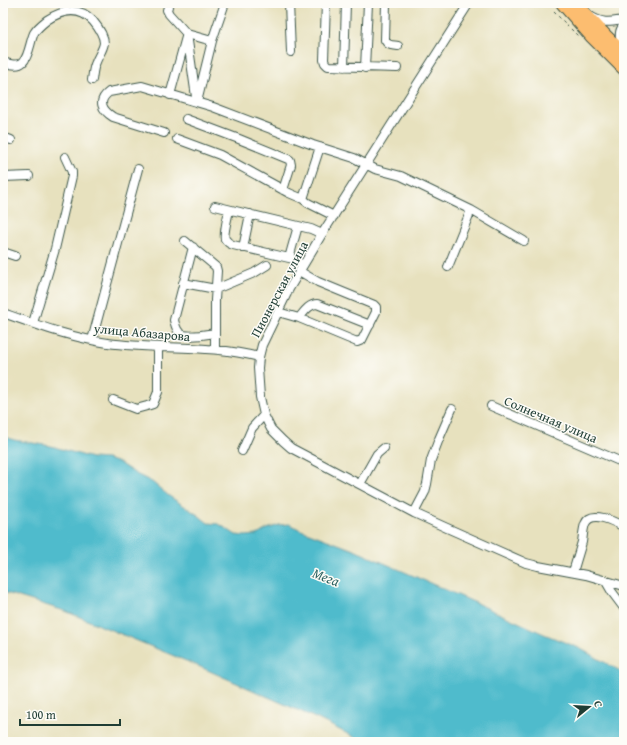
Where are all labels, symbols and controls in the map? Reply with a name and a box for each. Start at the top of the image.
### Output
street label: Пионерская улица [246,237,313,341]
street label: улица Абазарова [92,319,192,346]
street label: Солнечная улица [501,391,601,448]
water label: Мега [310,563,343,591]
north arrow [569,687,609,727]
text: С [590,698,607,709]
scale bar [20,701,120,727]
text: 100 m [26,706,56,723]

